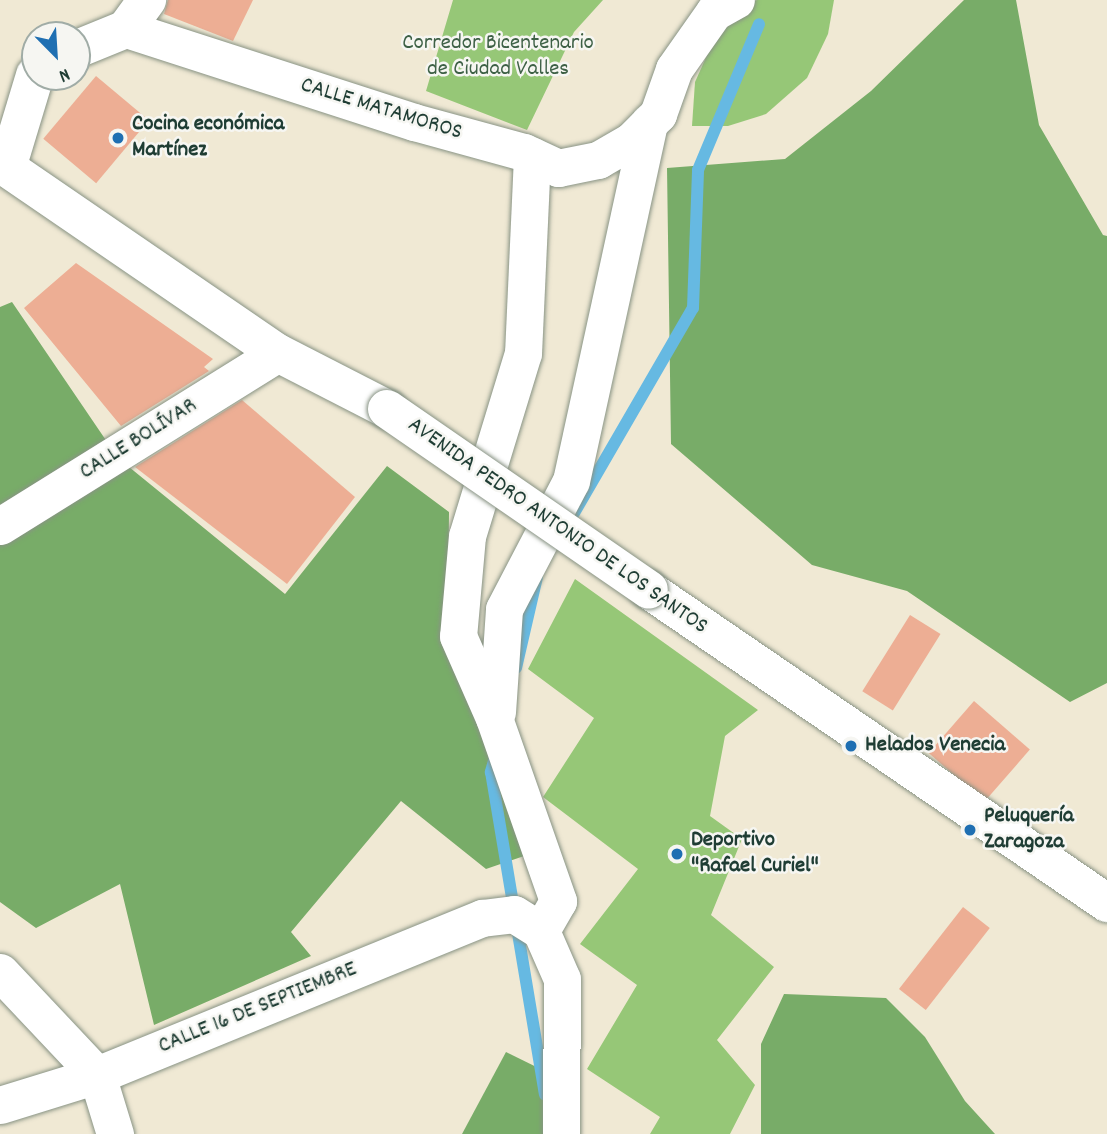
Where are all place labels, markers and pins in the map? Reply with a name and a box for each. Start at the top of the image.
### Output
place label: Cocina económica Martínez [132,111,284,165]
marker: Cocina económica Martínez [110,130,126,146]
place label: Helados Venecia [865,732,1005,760]
marker: Helados Venecia [843,738,859,754]
place label: Peluquería Zaragoza [984,803,1074,857]
marker: Peluquería Zaragoza [962,822,978,838]
place label: Deportivo "Rafael Curiel" [691,827,819,881]
marker: Deportivo "Rafael Curiel" [669,846,685,862]

